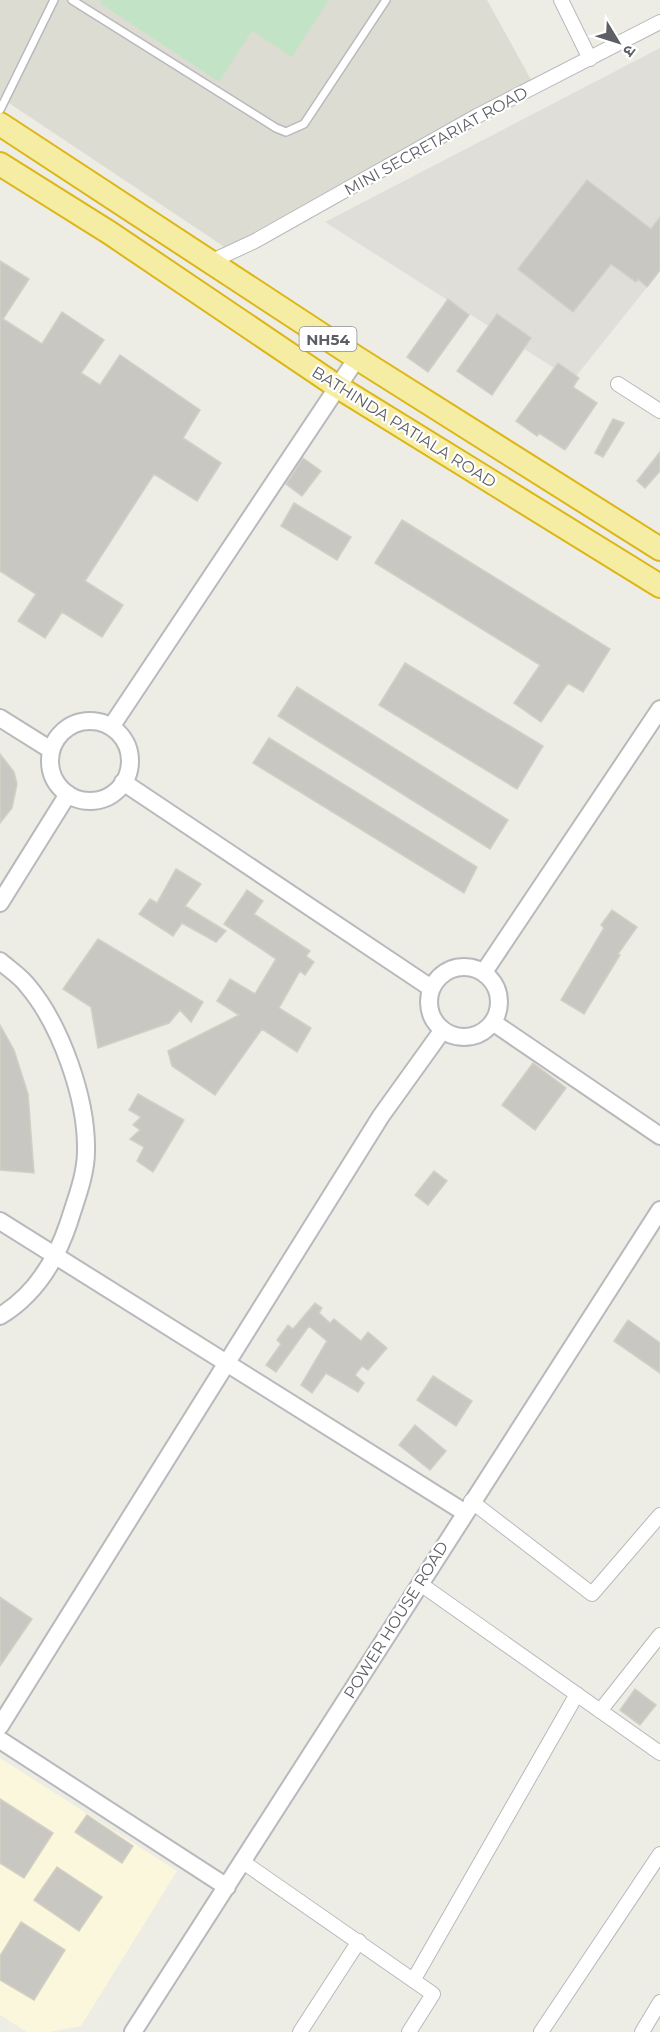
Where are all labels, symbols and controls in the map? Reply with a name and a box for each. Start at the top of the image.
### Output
north arrow [588,12,648,72]
text: उ [619,41,640,61]
street label: MINI SECRETARIAT ROAD [341,83,531,199]
road number: NH54 [300,327,356,351]
street label: BATHINDA PATIALA ROAD [308,362,500,492]
street label: POWER HOUSE ROAD [340,1538,452,1702]

